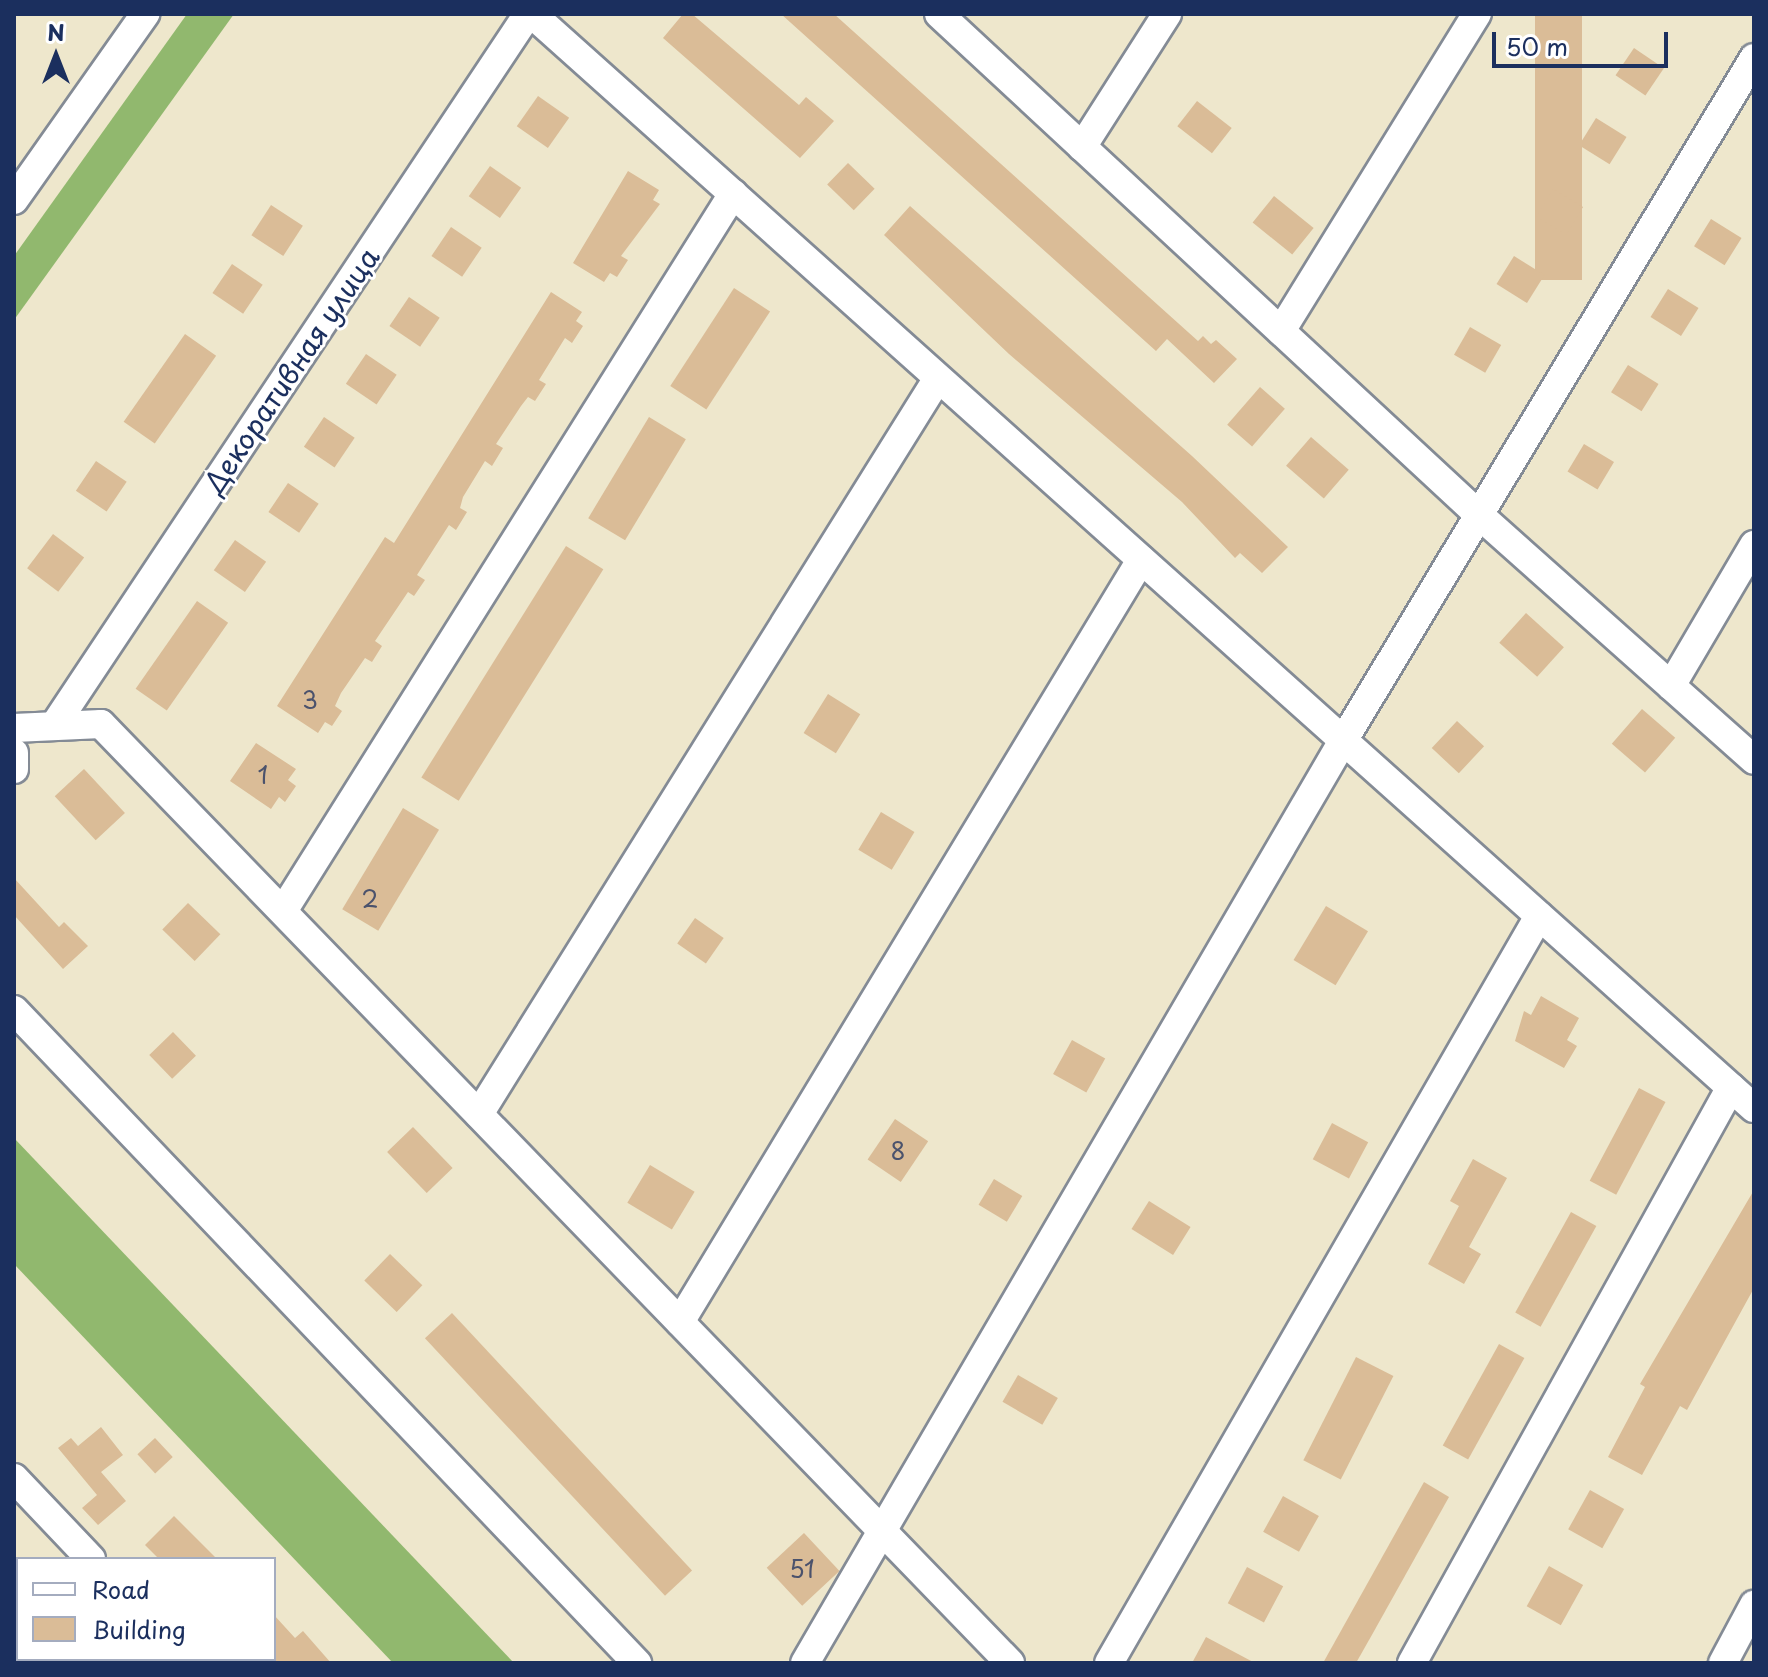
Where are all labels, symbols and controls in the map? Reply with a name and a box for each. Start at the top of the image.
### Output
text: N [47,15,65,48]
north arrow [16,16,96,96]
scale bar [1496,16,1672,66]
text: 50 m [1506,28,1568,64]
street label: Декоративная улица [196,240,386,500]
house number: 3 [302,686,318,714]
house number: 1 [258,761,268,789]
house number: 2 [362,885,378,913]
house number: 8 [891,1137,905,1165]
house number: 51 [789,1555,815,1583]
legend [16,1557,276,1661]
text: Road [92,1571,150,1607]
text: Building [92,1611,186,1647]

